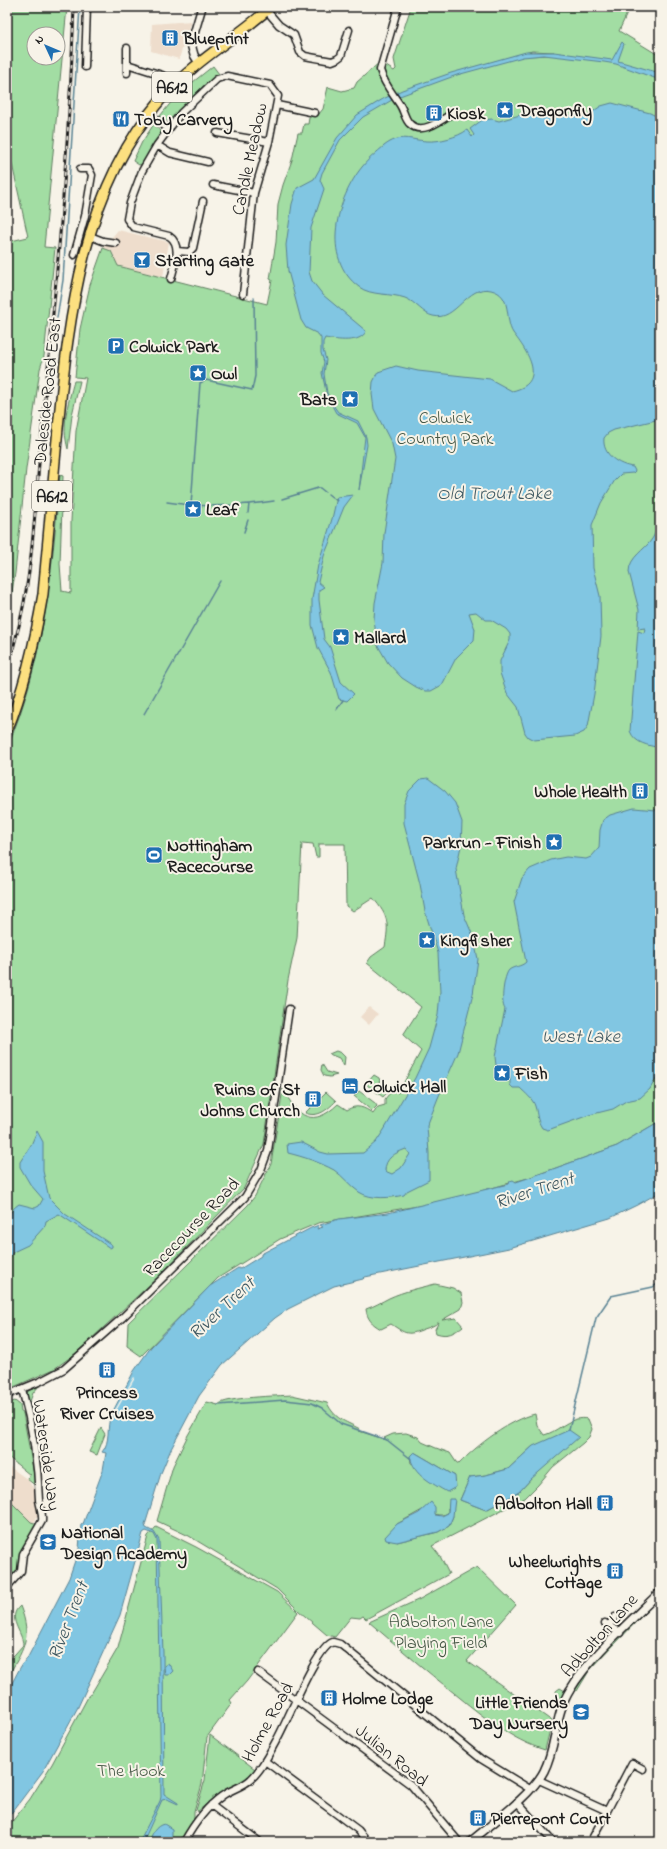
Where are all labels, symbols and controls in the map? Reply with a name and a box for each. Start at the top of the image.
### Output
north arrow [26,26,66,66]
place label: Blueprint [182,27,250,53]
building icon: Blueprint [160,28,180,48]
text: N [31,32,48,48]
road number: A612 [152,72,192,102]
place label: Dragonfly [517,99,592,126]
place icon: Dragonfly [495,100,515,120]
street label: Candle Meadow [226,101,276,218]
place label: Kiosk [447,102,486,128]
building icon: Kiosk [424,103,444,123]
place label: Toby Carvery [134,108,233,135]
restaurant icon: Toby Carvery [111,109,131,129]
place label: Starting Gate [155,249,255,276]
bar icon: Starting Gate [132,250,152,270]
street label: Daleside Road East [28,316,70,467]
place label: Colwick Park [129,335,220,361]
parking icon: Colwick Park [106,336,126,356]
place label: Owl [211,362,237,388]
place icon: Owl [188,363,208,383]
place label: Bats [299,388,337,414]
place icon: Bats [340,389,360,409]
park label: Colwick Country Park [396,406,494,453]
road number: A612 [32,481,72,511]
water label: Old Trout Lake [437,481,552,508]
place label: Leaf [206,498,239,524]
place icon: Leaf [183,499,203,519]
place label: Mallard [354,626,407,652]
place icon: Mallard [331,627,351,647]
place label: Whole Health [534,780,627,806]
building icon: Whole Health [630,781,650,801]
place label: Parkrun - Finish [423,831,541,857]
place icon: Parkrun - Finish [544,832,564,852]
place label: Nottingham Racecourse [167,834,254,881]
sports icon: Nottingham Racecourse [144,845,164,865]
place label: Kingfisher [440,929,512,956]
place icon: Kingfisher [417,930,437,950]
water label: West Lake [542,1024,622,1051]
place label: Fish [514,1062,548,1088]
place icon: Fish [492,1063,512,1083]
place label: Colwick Hall [363,1075,446,1101]
hotel icon: Colwick Hall [340,1076,360,1096]
place label: Ruins of St Johns Church [201,1078,301,1125]
building icon: Ruins of St Johns Church [303,1089,323,1109]
water label: River Trent [492,1165,579,1217]
street label: Racecourse Road [138,1173,247,1284]
water label: River Trent [184,1270,263,1347]
building icon: Princess River Cruises [97,1360,117,1380]
place label: Princess River Cruises [60,1381,154,1428]
street label: Waterside Way [24,1398,66,1513]
place label: Adbolton Hall [494,1492,592,1518]
building icon: Adbolton Hall [595,1493,615,1513]
place label: National Design Academy [60,1521,187,1569]
school or university icon: National Design Academy [38,1532,58,1552]
place label: Wheelwrights Cottage [509,1550,603,1598]
building icon: Wheelwrights Cottage [605,1561,625,1581]
water label: River Trent [42,1576,97,1664]
street label: Adbolton Lane [556,1588,646,1684]
park label: Adbolton Lane Playing Field [389,1610,494,1658]
street label: Holme Road [236,1678,301,1768]
place label: Holme Lodge [342,1687,434,1714]
building icon: Holme Lodge [319,1688,339,1708]
place label: Little Friends Day Nursery [469,1691,568,1739]
school or university icon: Little Friends Day Nursery [571,1702,591,1722]
street label: Julian Road [349,1719,433,1794]
park label: The Hook [97,1759,165,1785]
place label: Pierrepont Court [491,1807,612,1833]
building icon: Pierrepont Court [468,1808,488,1828]

